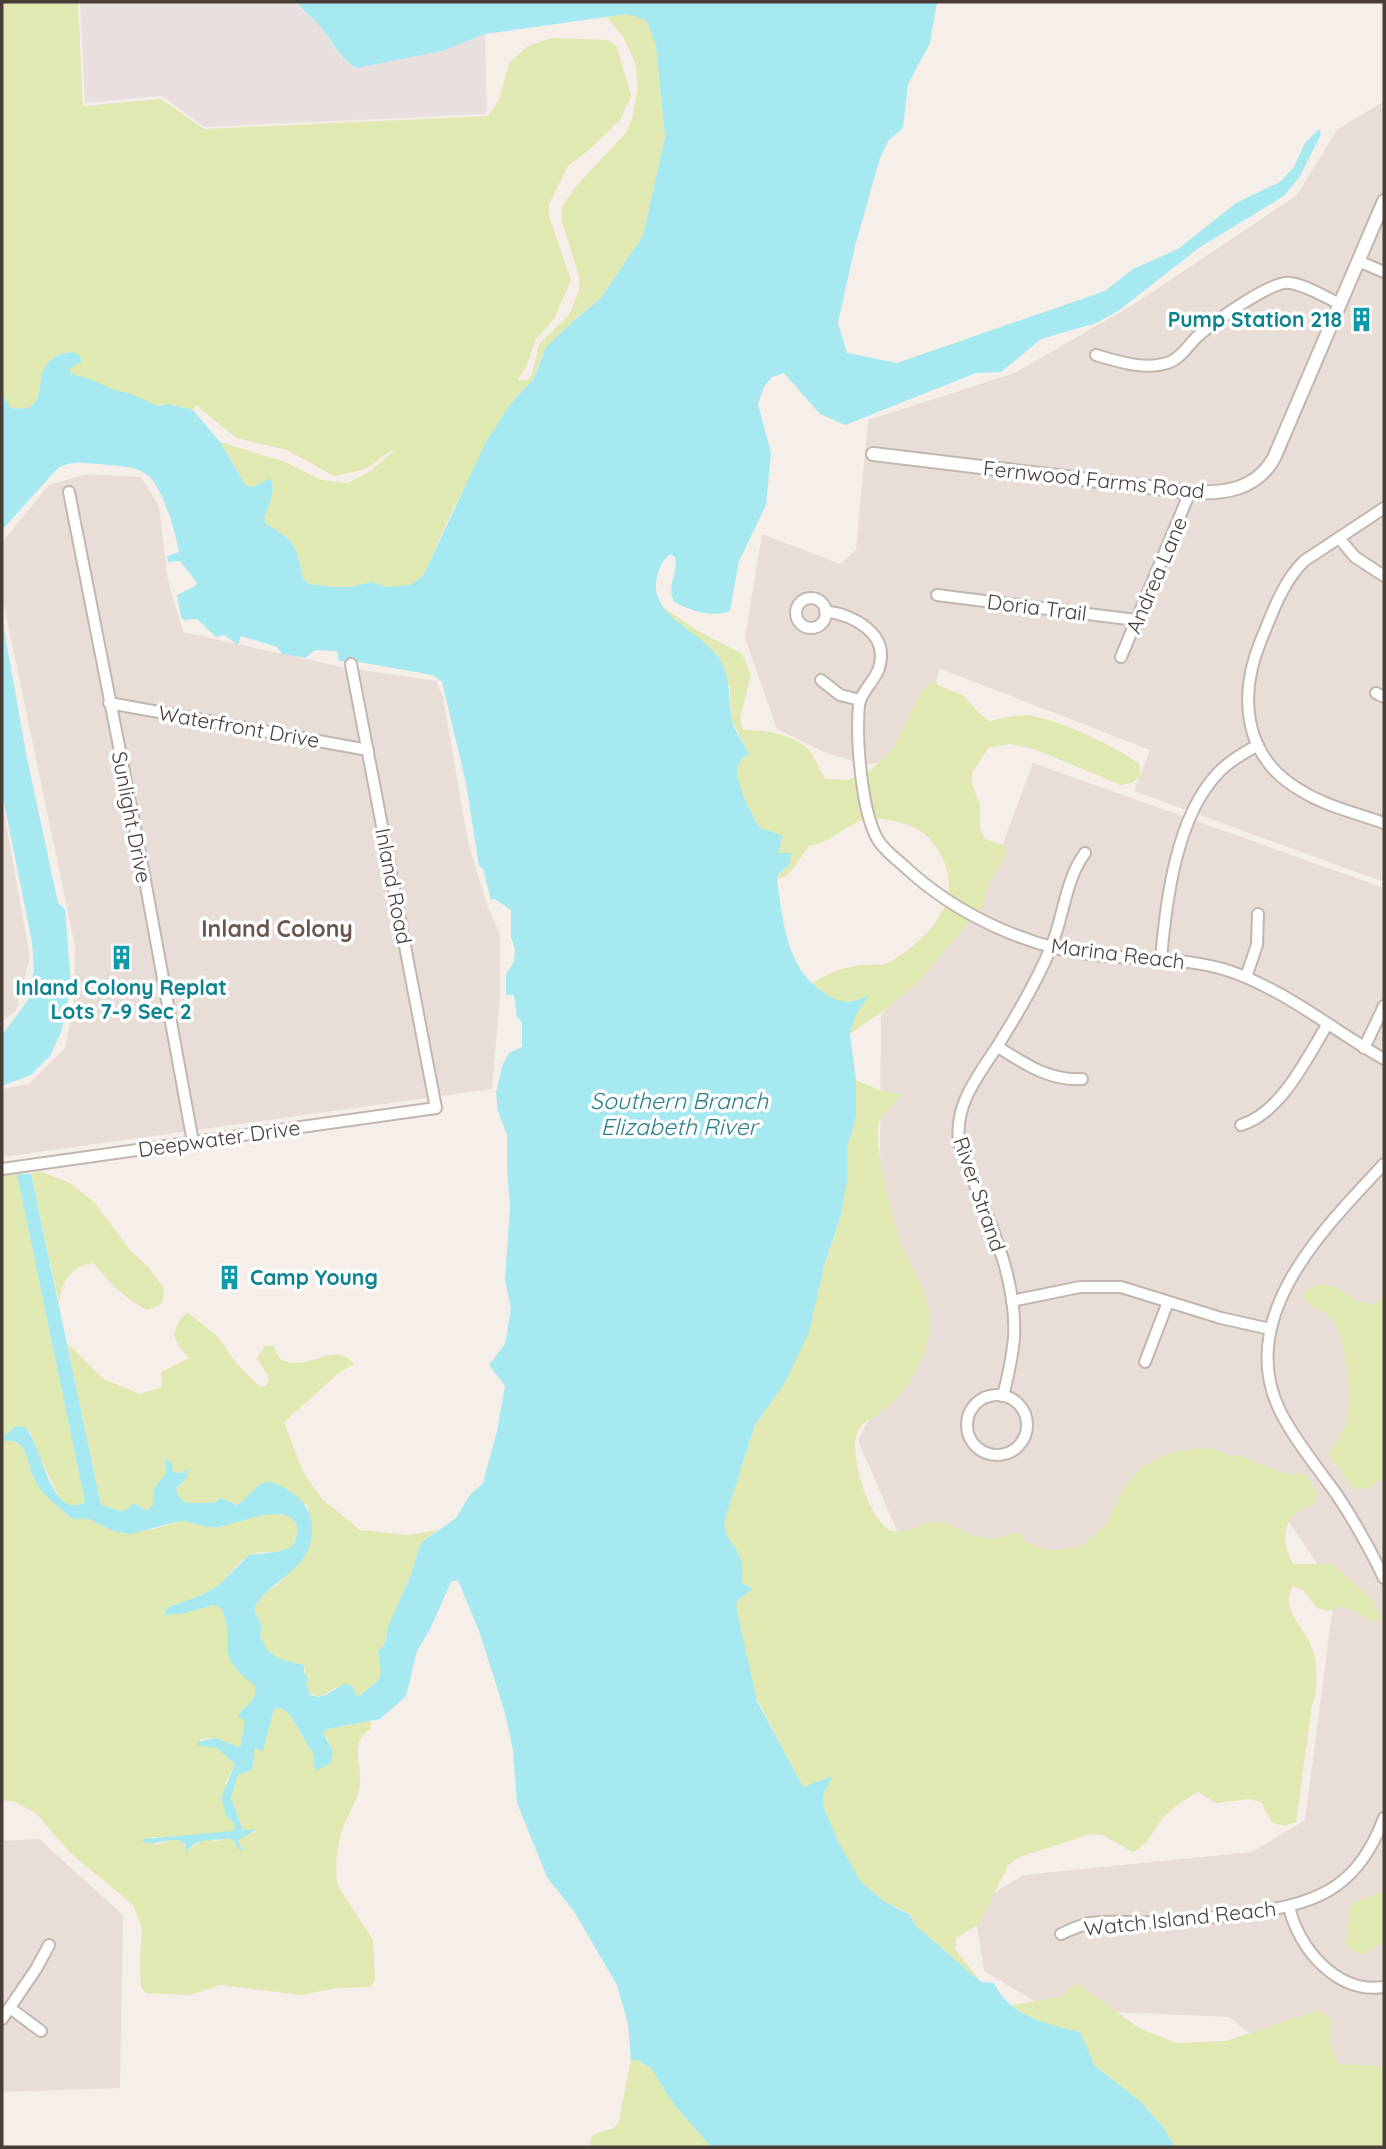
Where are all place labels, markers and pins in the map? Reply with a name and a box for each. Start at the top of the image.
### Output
building icon: Pump Station 218 [1348,305,1376,333]
place label: Pump Station 218 [1168,306,1342,332]
building icon: Inland Colony Replat Lots 7-9 Sec 2 [107,944,135,972]
place label: Inland Colony Replat Lots 7-9 Sec 2 [15,974,227,1024]
building icon: Camp Young [216,1263,244,1291]
place label: Camp Young [250,1264,378,1290]

